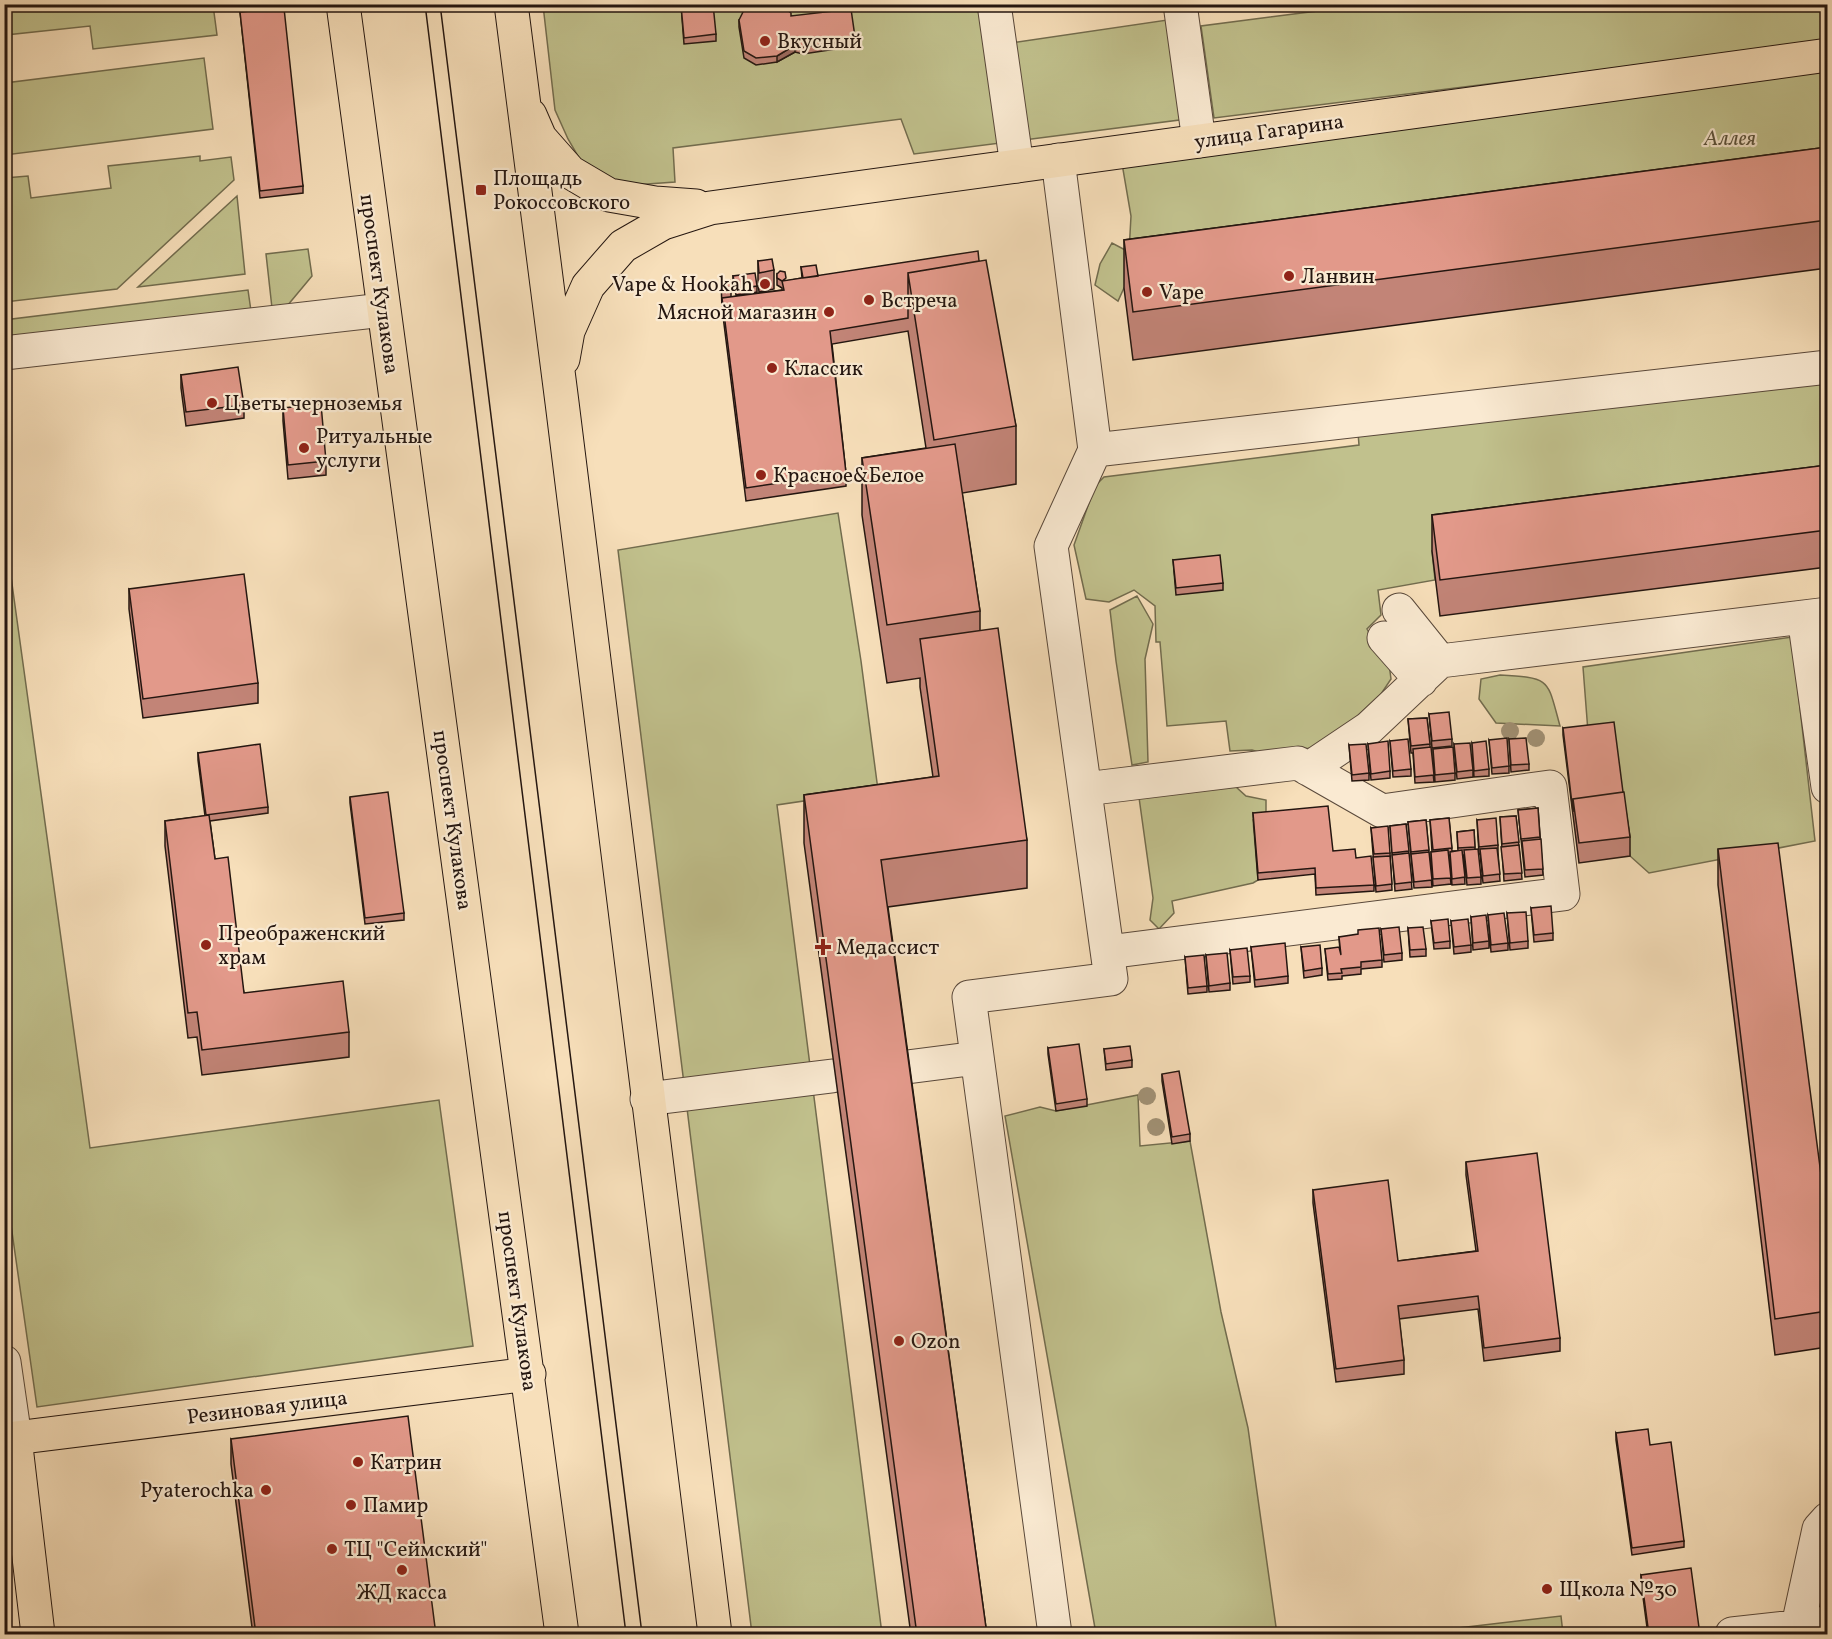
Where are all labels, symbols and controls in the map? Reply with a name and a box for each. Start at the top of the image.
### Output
place label: Вкусный [777,28,862,57]
marker: Вкусный [758,34,772,48]
street label: улица Гагарина [1193,108,1346,157]
park label: Аллея [1703,125,1756,154]
place label: Площадь Рокоссовского [493,165,630,218]
marker: Площадь Рокоссовского [474,183,488,197]
street label: проспект Кулакова [352,192,406,376]
place label: Ланвин [1301,263,1375,292]
marker: Ланвин [1282,269,1296,283]
place label: Vape & Hookah [612,271,753,300]
marker: Vape & Hookah [758,277,772,291]
place label: Vape [1159,279,1204,308]
marker: Vape [1140,285,1154,299]
place label: Встреча [881,287,958,316]
marker: Встреча [862,293,876,307]
place label: Мясной магазин [657,299,817,328]
marker: Мясной магазин [822,305,836,319]
place label: Классик [784,355,863,384]
marker: Классик [765,361,779,375]
place label: Цветы черноземья [224,390,402,419]
marker: Цветы черноземья [205,396,219,410]
place label: Ритуальные услуги [316,423,432,476]
marker: Ритуальные услуги [297,441,311,455]
place label: Красное&Белое [773,462,924,491]
marker: Красное&Белое [754,468,768,482]
street label: проспект Кулакова [425,728,479,912]
place label: Преображенский храм [218,920,386,973]
place label: Медассист [836,934,939,963]
marker: Преображенский храм [199,938,213,952]
marker: Медассист [814,938,832,956]
street label: проспект Кулакова [490,1209,544,1393]
place label: Ozon [911,1328,961,1357]
marker: Ozon [892,1334,906,1348]
street label: Резиновая улица [185,1384,349,1433]
place label: Катрин [370,1449,442,1478]
marker: Катрин [351,1455,365,1469]
place label: Pyaterochka [140,1477,254,1506]
marker: Pyaterochka [259,1483,273,1497]
place label: Памир [363,1492,428,1521]
marker: Памир [344,1498,358,1512]
place label: ТЦ "Сеймский" [344,1536,488,1565]
marker: ТЦ "Сеймский" [325,1542,339,1556]
marker: ЖД касса [395,1563,409,1577]
place label: Щкола №30 [1559,1576,1677,1605]
place label: ЖД касса [357,1579,447,1608]
marker: Щкола №30 [1540,1582,1554,1596]

